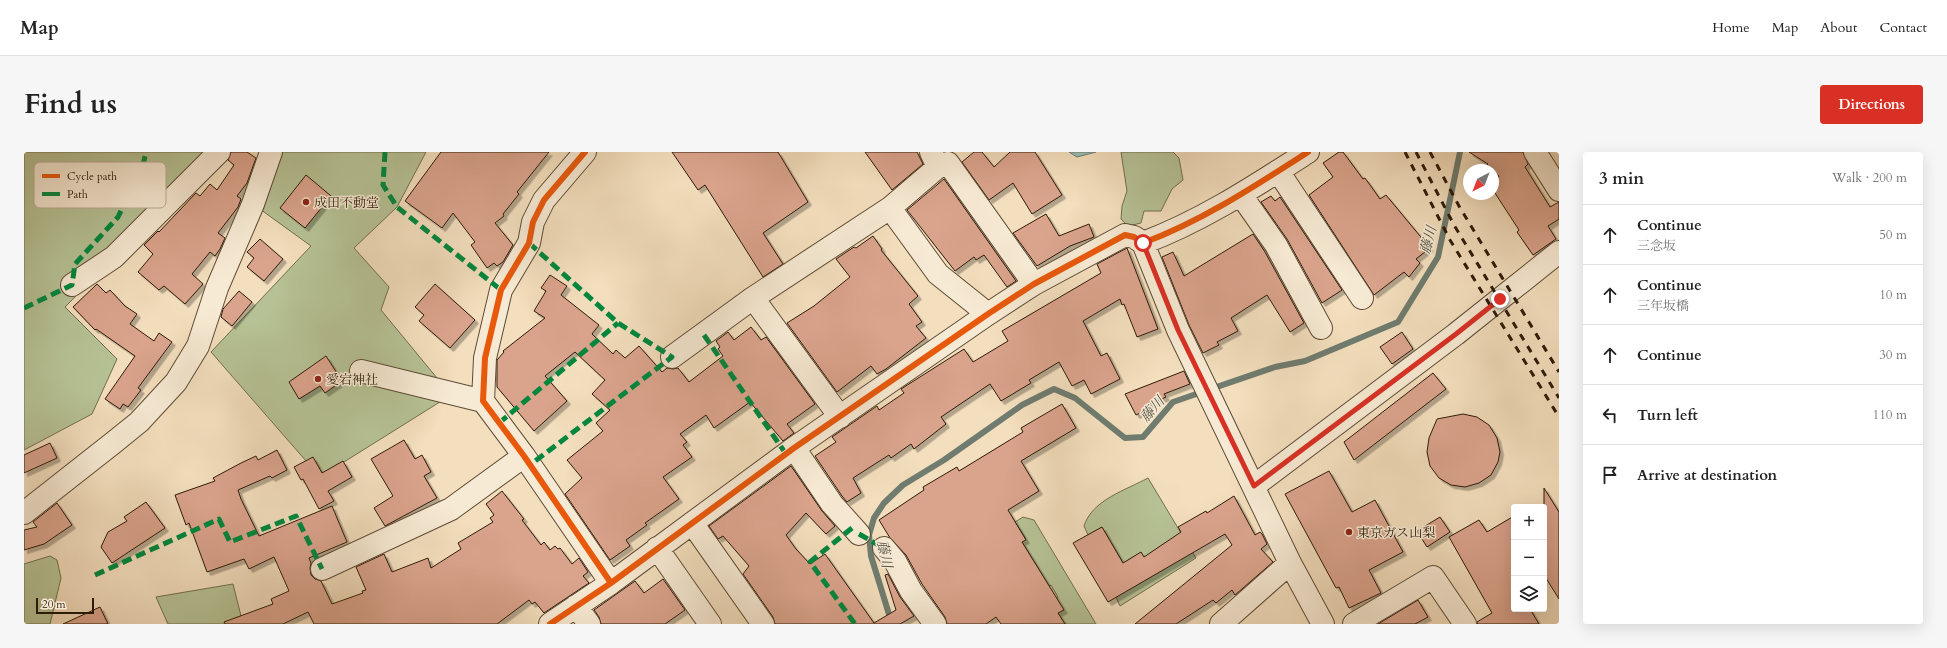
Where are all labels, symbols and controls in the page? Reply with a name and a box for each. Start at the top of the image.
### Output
text: Map [20,15,59,41]
text: Home [1712,18,1750,37]
text: Map [1772,18,1798,37]
text: About [1820,18,1857,37]
text: Contact [1879,18,1927,37]
text: Find us [24,85,117,123]
button: Directions [1820,85,1923,124]
legend [34,162,166,208]
north arrow [1463,164,1499,200]
text: 3 min [1599,167,1644,190]
text: Cycle path [67,169,117,184]
text: Walk · 200 m [1832,169,1907,187]
text: Path [67,187,88,202]
place label: 成田不動堂 [314,194,379,212]
marker: 成田不動堂 [301,197,311,207]
text: Continue [1637,215,1702,235]
water label: 藤川 [1416,222,1442,256]
icon: ahead [1599,224,1621,246]
text: 50 m [1879,226,1907,244]
route start [1134,234,1152,252]
text: 三念坂 [1637,237,1676,255]
text: Continue [1637,275,1702,295]
icon: ahead [1599,284,1621,306]
text: 10 m [1879,286,1907,304]
route end [1491,290,1509,308]
text: 三年坂橋 [1637,297,1689,315]
icon: ahead [1599,344,1621,366]
text: Continue [1637,345,1702,365]
text: 30 m [1879,346,1907,364]
place label: 愛宕神社 [326,371,378,389]
marker: 愛宕神社 [313,374,323,384]
water label: 藤川 [1136,391,1170,426]
icon: left [1599,404,1621,426]
text: Turn left [1637,405,1698,425]
text: 110 m [1873,406,1907,424]
icon: arrive [1599,464,1621,486]
text: Arrive at destination [1637,465,1777,485]
map controls [1511,504,1547,612]
button: + [1511,504,1547,540]
place label: 東京ガス山梨 [1357,524,1435,542]
marker: 東京ガス山梨 [1344,527,1354,537]
water label: 藤川 [872,538,897,572]
button: − [1511,540,1547,576]
button: layers [1511,576,1547,612]
scale bar [36,596,94,615]
text: 20 m [42,597,66,612]

